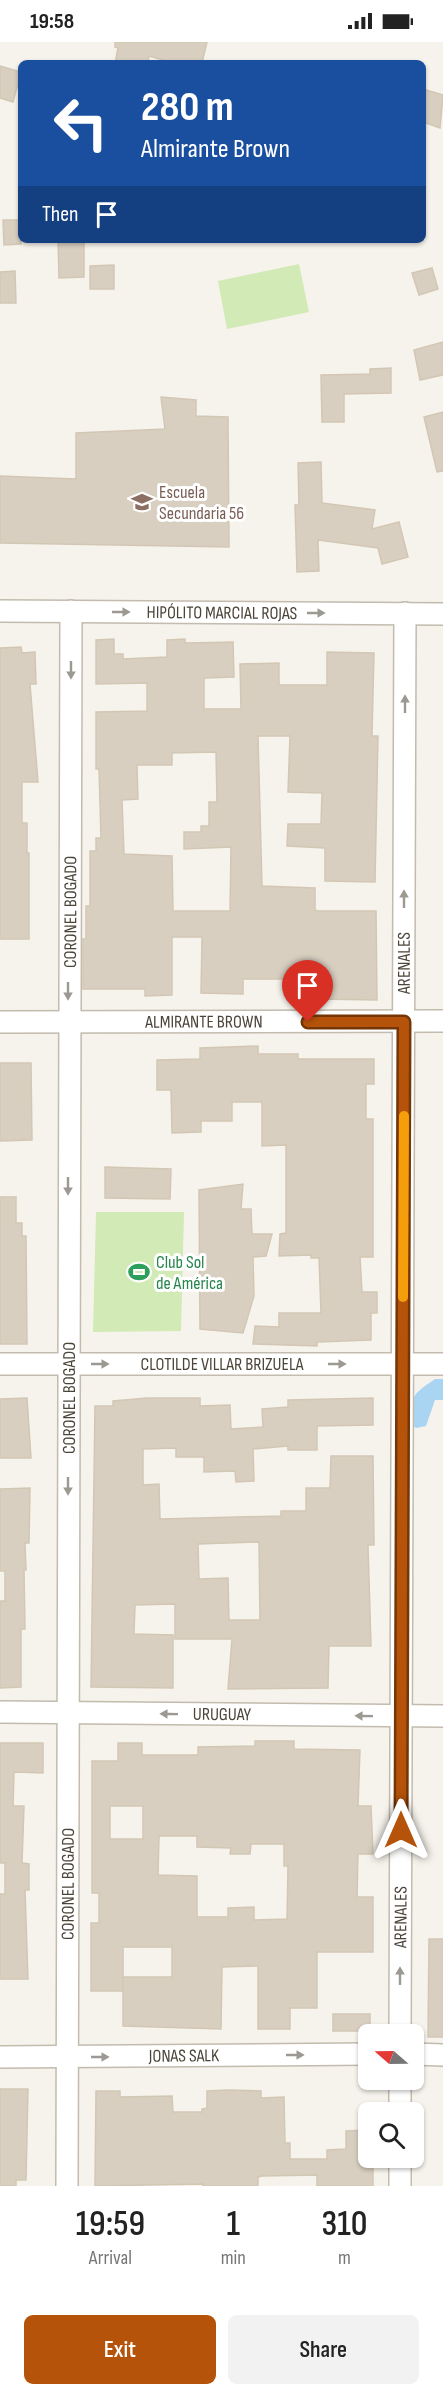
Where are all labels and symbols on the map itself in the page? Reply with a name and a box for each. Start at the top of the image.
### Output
place label: Escuela Secundaria 56 [159,482,244,524]
school or university icon: Escuela Secundaria 56 [130,490,154,514]
street label: HIPÓLITO MARCIAL ROJAS [147,602,298,624]
one-way arrow [112,607,131,617]
one-way arrow [307,608,326,618]
one-way arrow [66,660,76,679]
one-way arrow [400,694,410,713]
street label: CORONEL BOGADO [60,856,81,968]
one-way arrow [399,889,409,908]
street label: ARENALES [394,932,415,995]
pin [282,960,333,1022]
one-way arrow [64,981,73,1000]
street label: ALMIRANTE BROWN [144,1011,263,1033]
one-way arrow [63,1176,73,1195]
place label: Club Sol de América [156,1252,223,1294]
sports icon: Club Sol de América [127,1260,151,1284]
street label: CORONEL BOGADO [59,1342,80,1454]
street label: CLOTILDE VILLAR BRIZUELA [140,1354,304,1375]
one-way arrow [91,1359,110,1369]
one-way arrow [328,1359,347,1369]
one-way arrow [63,1476,73,1495]
street label: URUGUAY [193,1704,252,1725]
one-way arrow [159,1709,178,1719]
one-way arrow [354,1711,373,1721]
position arrow [369,1798,433,1862]
street label: CORONEL BOGADO [58,1828,79,1940]
street label: ARENALES [390,1886,412,1949]
one-way arrow [395,1966,405,1985]
north arrow [358,2024,424,2090]
street label: JONAS SALK [148,2045,220,2067]
one-way arrow [286,2050,305,2060]
one-way arrow [91,2052,110,2061]

